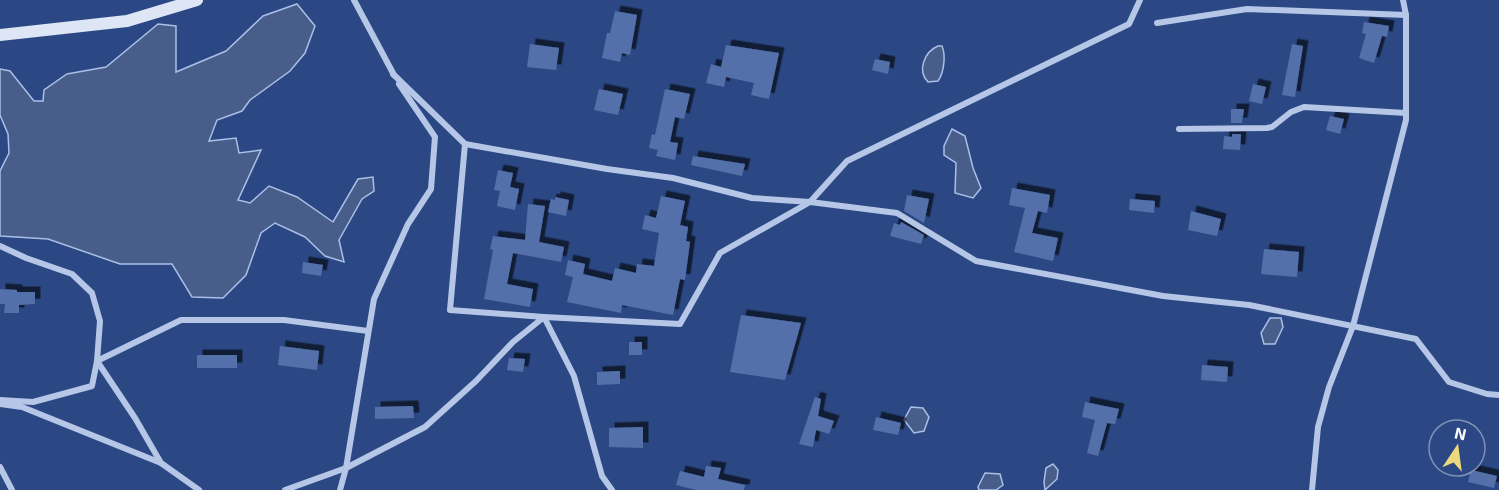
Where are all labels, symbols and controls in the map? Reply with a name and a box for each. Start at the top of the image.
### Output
north arrow [1427,418,1487,478]
text: N [1453,422,1468,443]

